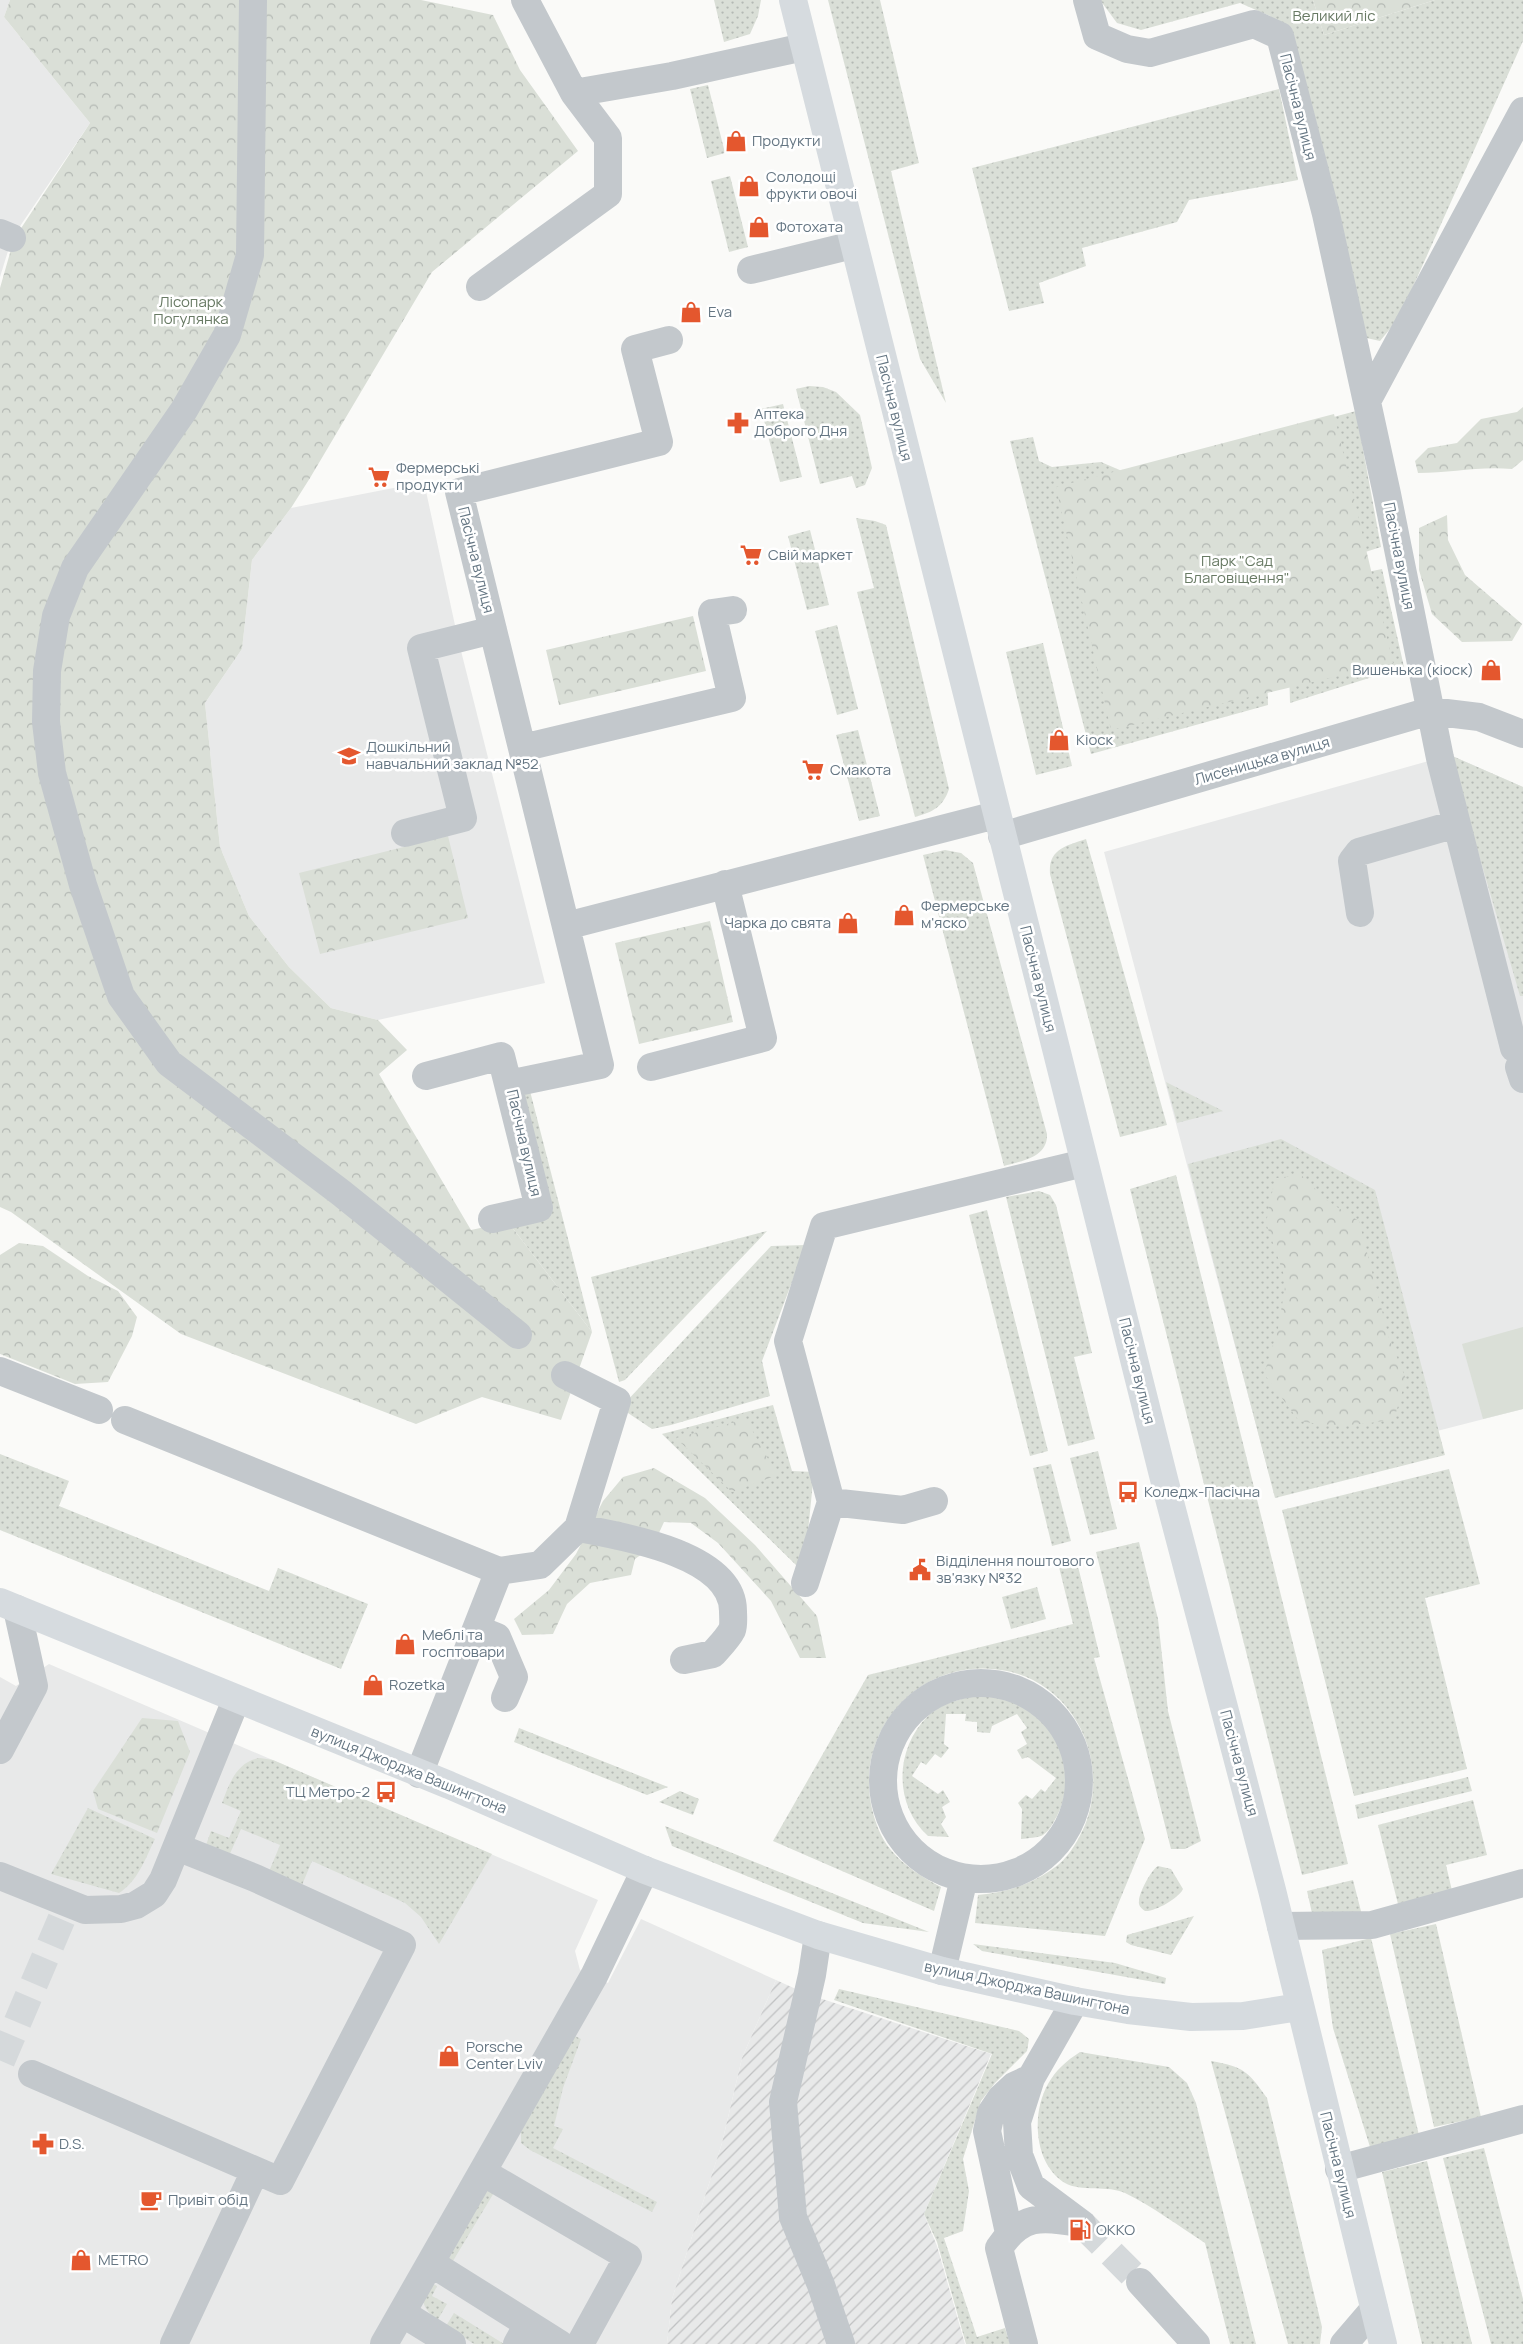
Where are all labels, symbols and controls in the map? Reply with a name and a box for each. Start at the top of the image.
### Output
park label: Великий ліс [1292,5,1376,26]
street label: Пасічна вулиця [1275,51,1322,162]
shop icon: Продукти [723,128,749,154]
place label: Продукти [752,130,821,151]
place label: Солодощі фрукти овочі [766,166,857,204]
shop icon: Солодощі фрукти овочі [736,173,762,199]
shop icon: Фотохата [746,214,772,240]
place label: Фотохата [776,216,843,237]
park label: Лісопарк Погулянка [153,291,229,329]
shop icon: Eva [678,299,704,325]
place label: Eva [708,301,732,322]
street label: Пасічна вулиця [871,352,918,463]
place label: Аптека Доброго Дня [754,403,847,441]
pharmacy icon: Аптека Доброго Дня [725,410,751,436]
place label: Фермерські продукти [396,457,480,495]
supermarket icon: Фермерські продукти [366,464,392,490]
street label: Пасічна вулиця [1379,500,1420,611]
street label: Пасічна вулиця [453,504,500,615]
supermarket icon: Свій маркет [738,542,764,568]
place label: Свій маркет [768,544,853,565]
park label: Парк "Сад Благовіщення" [1184,550,1290,588]
shop icon: Вишенька (кіоск) [1478,657,1504,683]
place label: Вишенька (кіоск) [1352,659,1474,680]
shop icon: Кіоск [1046,727,1072,753]
place label: Кіоск [1076,729,1114,750]
street label: Лисеницька вулиця [1192,731,1332,790]
place label: Дошкільний навчальний заклад №52 [366,736,539,774]
school or university icon: Дошкільний навчальний заклад №52 [336,743,362,769]
supermarket icon: Смакота [800,757,826,783]
place label: Смакота [830,759,891,780]
place label: Фермерське м'яско [921,895,1010,933]
shop icon: Фермерське м'яско [891,902,917,928]
shop icon: Чарка до свята [835,910,861,936]
place label: Чарка до свята [724,912,831,933]
street label: Пасічна вулиця [1015,923,1062,1034]
street label: Пасічна вулиця [502,1087,547,1198]
street label: Пасічна вулиця [1114,1315,1161,1426]
bus stop icon: Коледж-Пасічна [1115,1479,1141,1505]
place label: Коледж-Пасічна [1144,1481,1260,1502]
place label: Відділення поштового зв'язку №32 [936,1550,1094,1588]
public building icon: Відділення поштового зв'язку №32 [907,1557,933,1583]
place label: Меблі та госптовари [422,1624,505,1662]
shop icon: Меблі та госптовари [392,1631,418,1657]
shop icon: Rozetka [360,1672,386,1698]
place label: Rozetka [389,1674,445,1695]
street label: Пасічна вулиця [1215,1708,1264,1818]
street label: вулиця Джорджа Вашингтона [308,1721,510,1819]
bus stop icon: ТЦ Метро-2 [373,1779,399,1805]
place label: ТЦ Метро-2 [286,1781,370,1802]
street label: вулиця Джорджа Вашингтона [922,1955,1132,2020]
place label: Porsche Center Lviv [466,2036,543,2074]
shop icon: Porsche Center Lviv [436,2043,462,2069]
street label: Пасічна вулиця [1315,2109,1362,2220]
pharmacy icon: D.S. [30,2131,56,2157]
place label: D.S. [59,2133,85,2154]
cafe icon: Привіт обід [138,2187,164,2213]
place label: Привіт обід [168,2189,248,2210]
fuel station icon: ОККО [1067,2217,1093,2243]
place label: ОККО [1096,2219,1135,2240]
shop icon: METRO [68,2247,94,2273]
place label: METRO [98,2249,149,2270]

